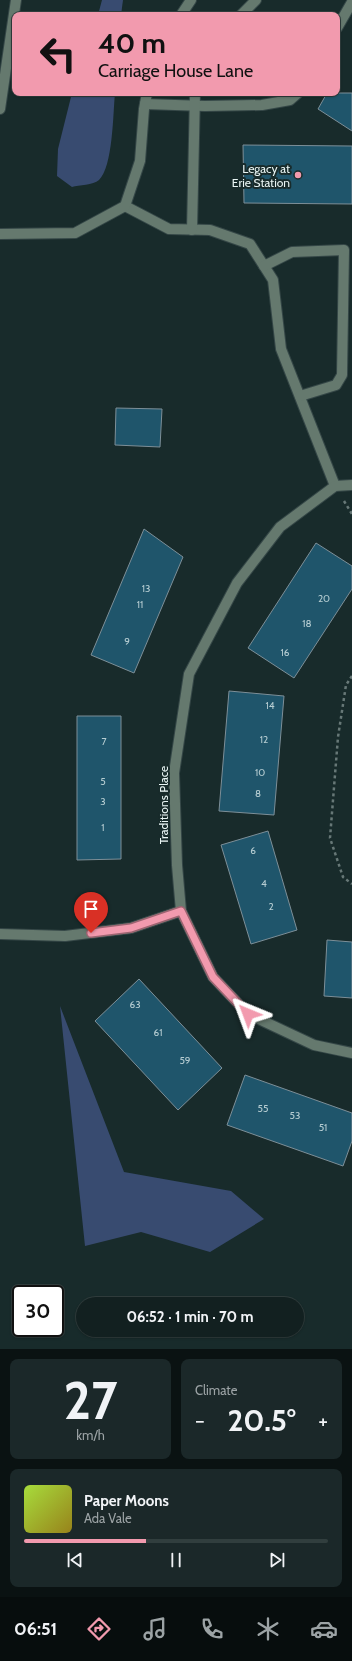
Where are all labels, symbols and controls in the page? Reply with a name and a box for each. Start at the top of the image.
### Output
text: 40 m [98,26,166,60]
icon: left [32,28,84,80]
text: Carriage House Lane [98,60,253,82]
place label: Legacy at Erie Station [232,161,290,190]
marker: Legacy at Erie Station [293,170,303,180]
house number: 13 [142,582,150,595]
house number: 20 [318,592,330,605]
house number: 11 [137,598,143,611]
house number: 18 [302,617,312,630]
house number: 9 [124,635,130,648]
house number: 16 [281,646,290,659]
house number: 14 [265,699,275,712]
house number: 12 [260,733,268,746]
house number: 7 [101,735,107,748]
street label: Traditions Place [156,766,171,844]
house number: 10 [255,766,265,779]
house number: 5 [100,775,106,788]
house number: 8 [255,787,261,800]
house number: 3 [100,795,106,808]
house number: 1 [101,821,105,834]
house number: 6 [250,844,256,857]
house number: 4 [261,877,267,890]
pin [74,892,108,933]
icon: arrive [80,898,102,920]
house number: 2 [268,900,274,913]
position arrow [227,993,269,1035]
house number: 63 [129,998,141,1011]
house number: 61 [154,1026,162,1039]
house number: 59 [179,1054,191,1067]
house number: 55 [258,1102,268,1115]
house number: 53 [290,1109,300,1122]
house number: 51 [319,1121,327,1134]
speed limit sign: 30 [12,1285,64,1337]
text: 06:52 · 1 min · 70 m [126,1308,254,1326]
text: 27 [63,1369,118,1432]
text: Climate [195,1382,237,1398]
text: 20.5° [227,1402,296,1439]
text: − [195,1407,205,1434]
text: + [318,1407,328,1434]
text: km/h [76,1427,105,1443]
text: Paper Moons [84,1492,169,1510]
text: Ada Vale [84,1510,132,1526]
icon: previous [64,1549,86,1571]
icon: pause [165,1549,187,1571]
icon: next [266,1549,288,1571]
icon: directions [85,1615,113,1643]
icon: music [141,1615,169,1643]
icon: phone [198,1615,226,1643]
icon: climate [254,1615,282,1643]
icon: car [310,1615,338,1643]
text: 06:51 [14,1618,57,1640]

